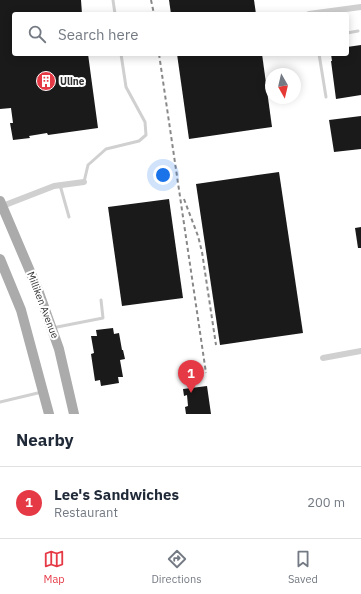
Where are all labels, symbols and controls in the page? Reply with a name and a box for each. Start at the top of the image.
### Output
search box [12,12,349,56]
icon: search [26,23,48,45]
text: Search here [58,25,138,44]
north arrow [265,68,301,104]
building icon: Uline [35,70,57,92]
place label: Uline [60,75,85,88]
your location [153,165,173,185]
street label: Milliken Avenue [24,270,62,341]
pin: 1 [178,360,204,393]
text: Nearby [16,429,74,451]
text: Lee's Sandwiches [54,485,179,504]
text: 1 [25,494,33,511]
text: 200 m [307,494,345,511]
text: Restaurant [54,504,118,521]
tab: Map [43,548,65,586]
tab: Directions [151,548,202,586]
tab: Saved [288,548,318,586]

